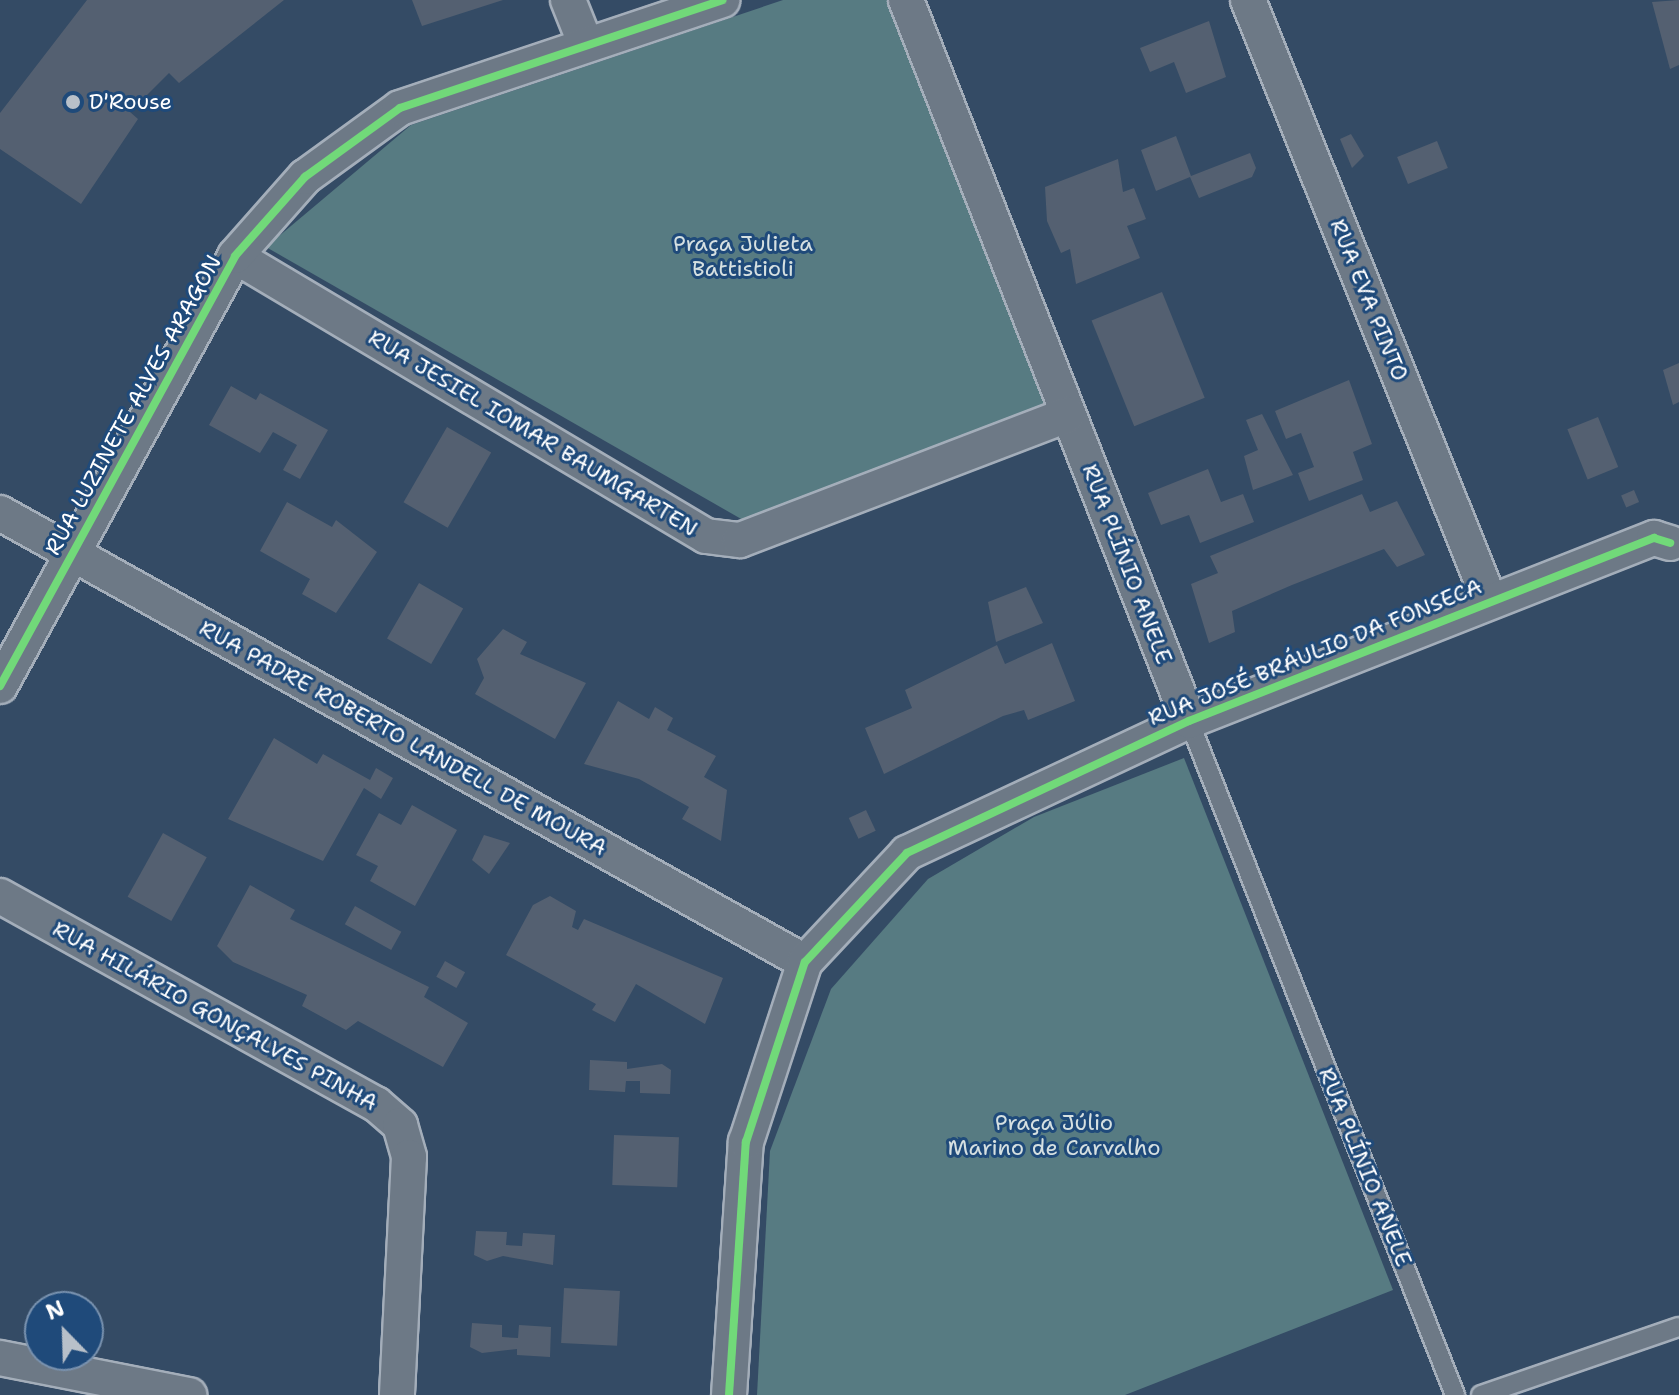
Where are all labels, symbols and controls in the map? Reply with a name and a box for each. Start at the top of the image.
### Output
place label: D'Rouse [89,89,172,115]
marker: D'Rouse [64,93,82,111]
street label: RUA EVA PINTO [1325,215,1413,385]
park label: Praça Julieta Battistioli [673,230,813,282]
street label: RUA LUZINETE ALVES ARAGON [39,250,227,560]
street label: RUA JESIEL IOMAR BAUMGARTEN [364,324,702,542]
street label: RUA PLÍNIO ANELE [1077,460,1177,668]
street label: RUA JOSÉ BRÁULIO DA FONSECA [1145,573,1485,731]
street label: RUA PADRE ROBERTO LANDELL DE MOURA [195,615,611,861]
street label: RUA HILÁRIO GONÇALVES PINHA [48,916,382,1116]
street label: RUA PLÍNIO ANELE [1313,1064,1417,1270]
park label: Praça Júlio Marino de Carvalho [948,1109,1160,1160]
north arrow [24,1291,104,1371]
text: N [42,1294,69,1327]

